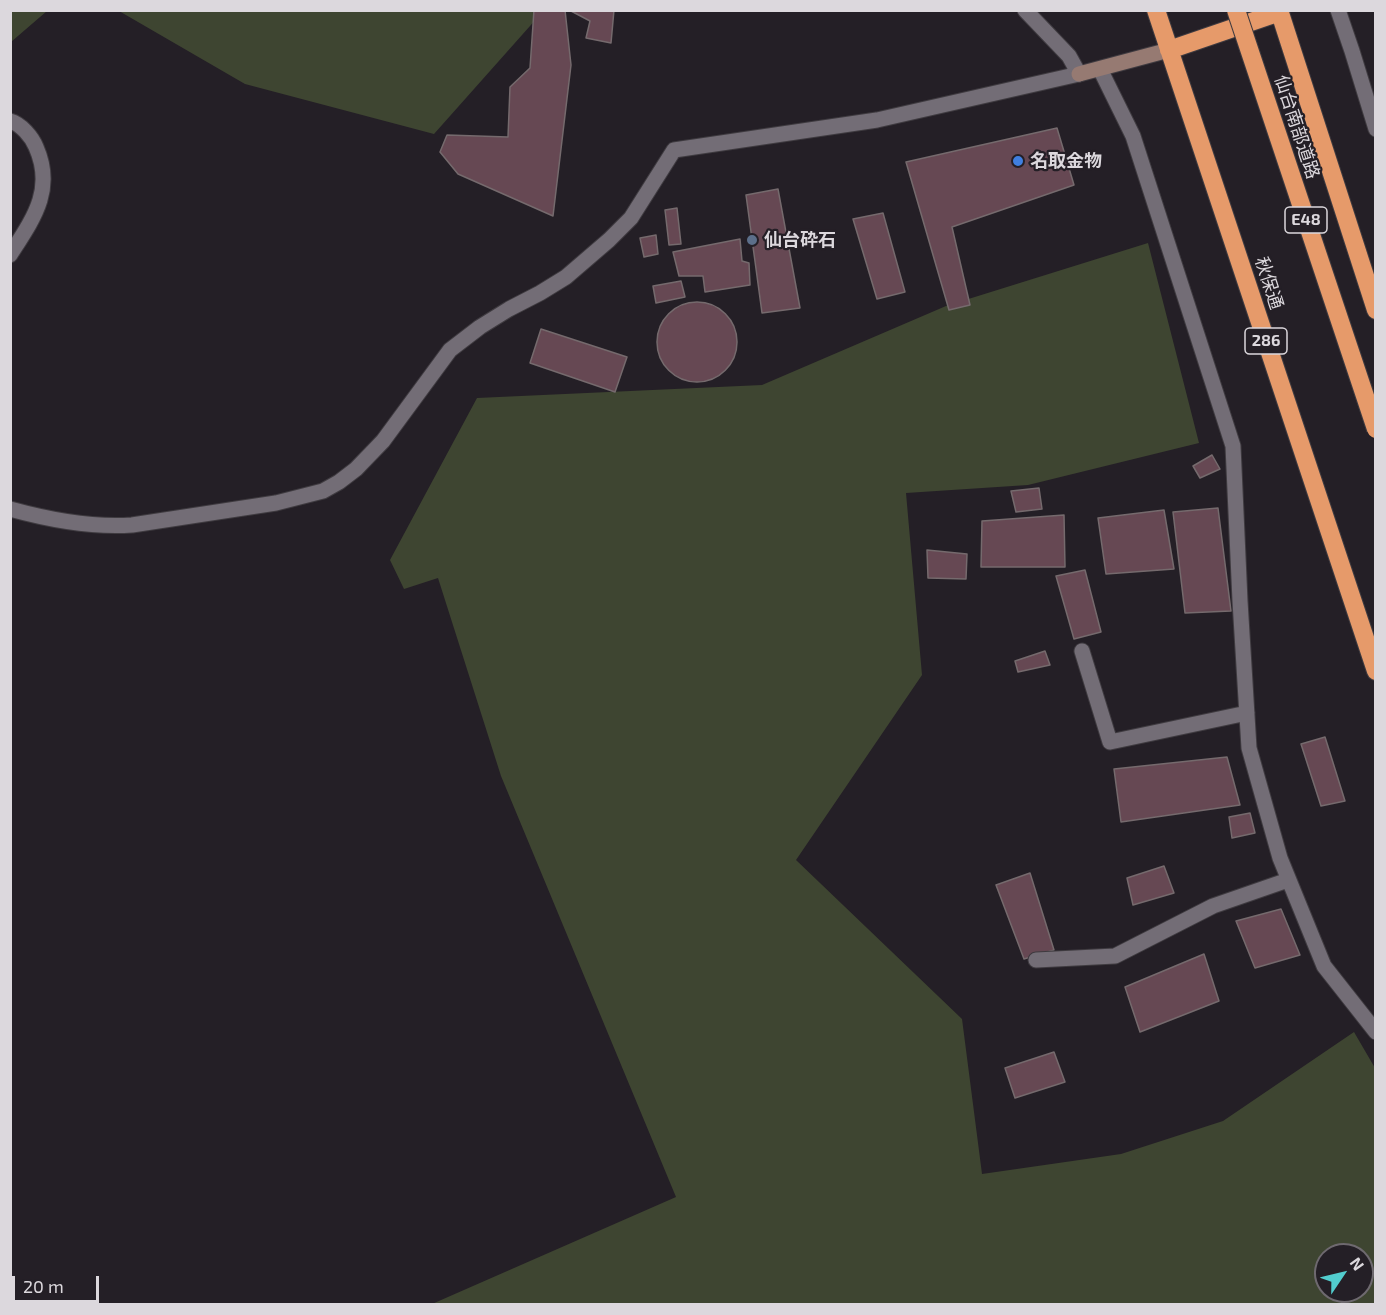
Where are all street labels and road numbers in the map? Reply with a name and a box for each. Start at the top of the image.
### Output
street label: 仙台南部道路 [1270,72,1324,182]
road number: E48 [1285,207,1327,233]
street label: 秋保通 [1250,254,1288,312]
road number: 286 [1245,328,1287,354]

